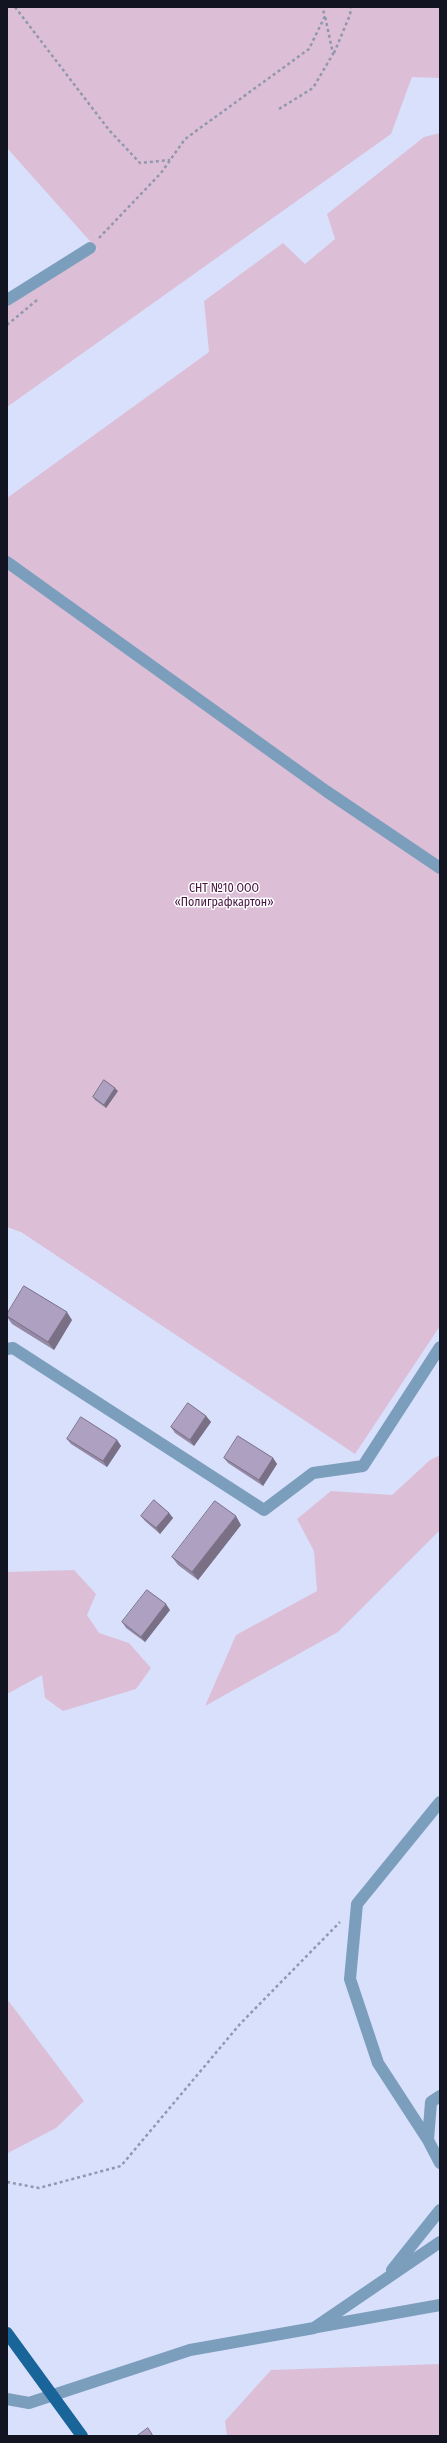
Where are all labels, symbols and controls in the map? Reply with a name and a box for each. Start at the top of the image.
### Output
park label: СНТ №10 ООО «Полиграфкартон» [174,882,274,910]

